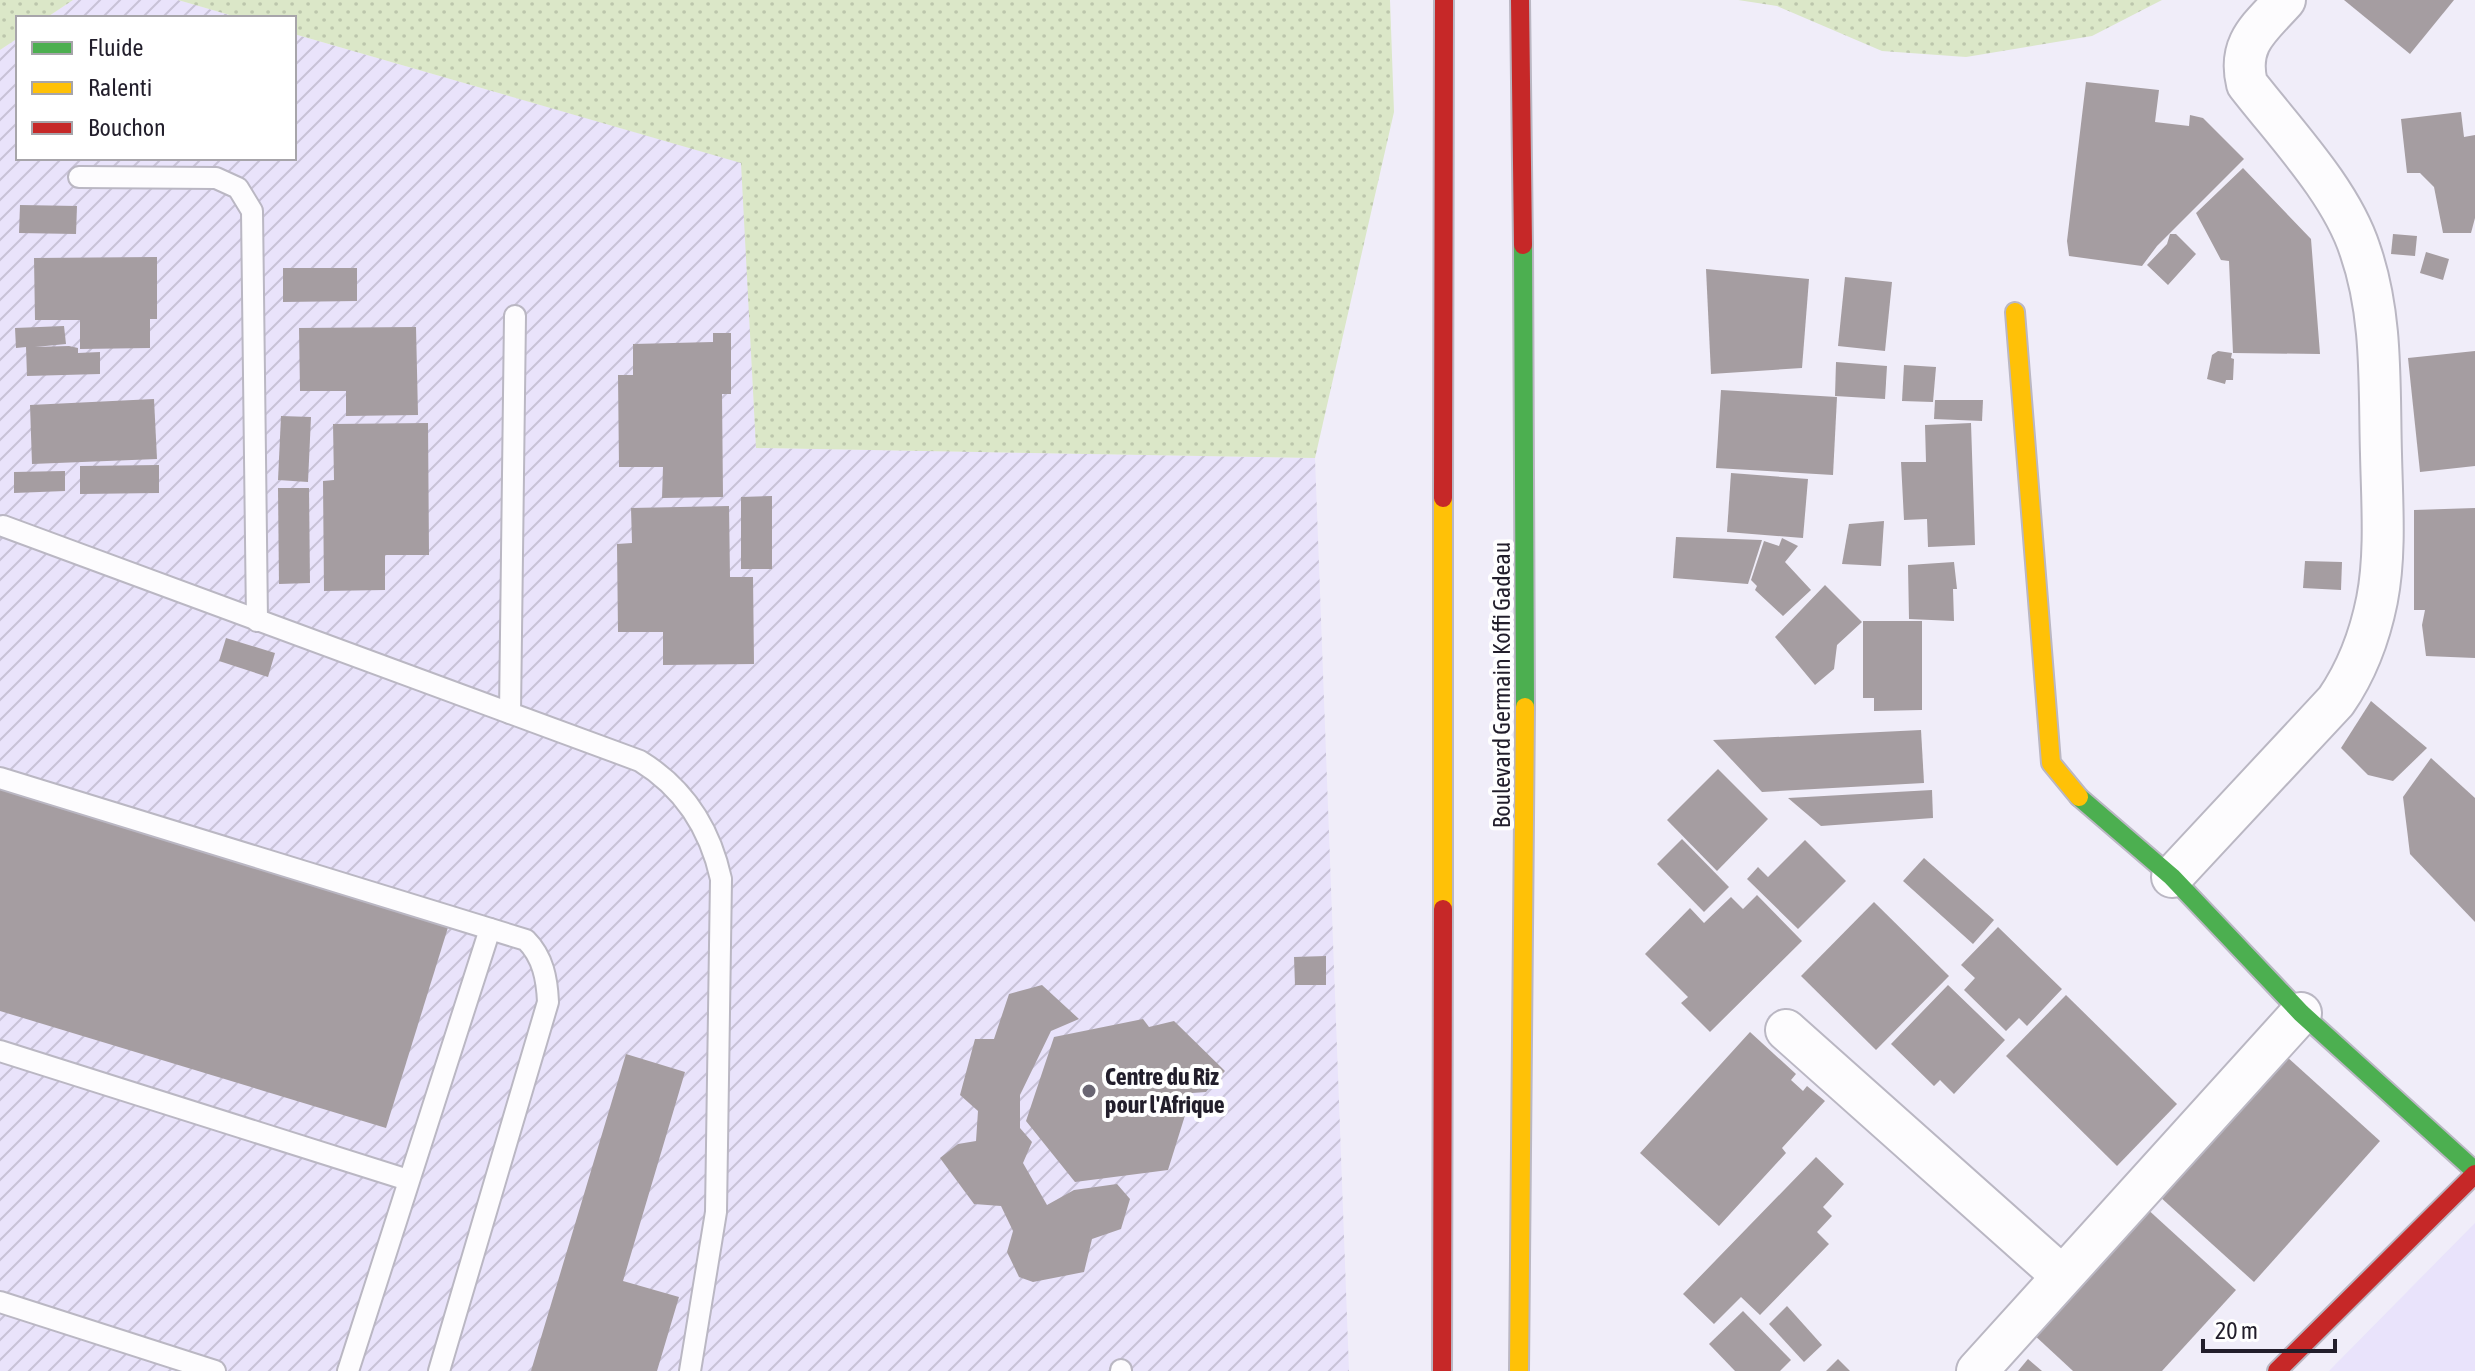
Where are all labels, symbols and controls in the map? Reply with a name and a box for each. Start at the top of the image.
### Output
legend [16,16,296,160]
text: Fluide [88,34,143,61]
text: Ralenti [88,74,152,101]
text: Bouchon [88,114,166,141]
street label: Boulevard Germain Koffi Gadeau [1488,542,1515,828]
place label: Centre du Riz pour l'Afrique [1105,1063,1225,1118]
marker: Centre du Riz pour l'Afrique [1080,1082,1098,1100]
scale bar [2203,1303,2335,1353]
text: 20 m [2215,1317,2258,1344]

